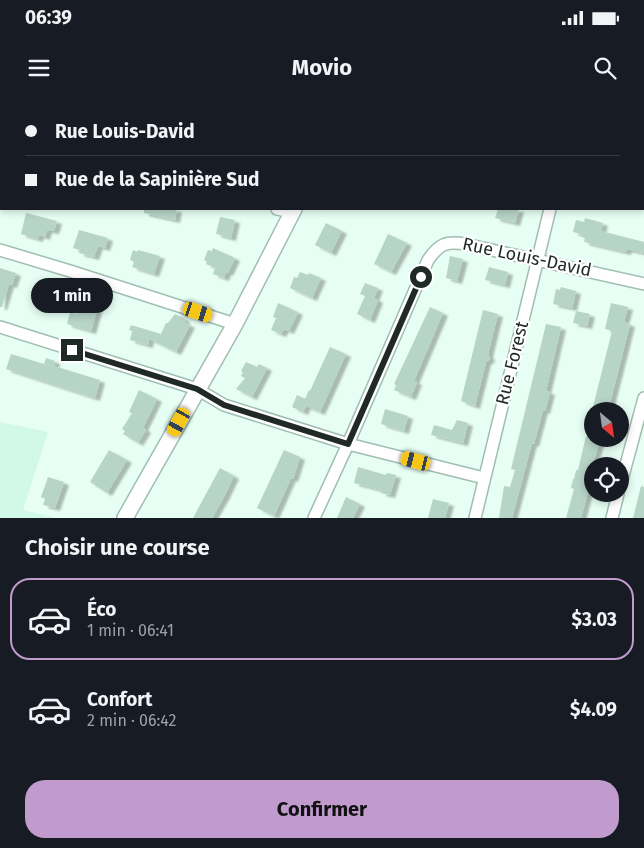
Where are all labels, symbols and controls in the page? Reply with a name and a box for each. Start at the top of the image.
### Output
text: 06:39 [25,6,72,29]
icon: menu [25,54,53,82]
text: Movio [292,54,352,81]
icon: search [591,54,619,82]
text: Rue Louis-David [55,120,195,143]
text: Rue de la Sapinière Sud [55,168,259,191]
street label: Rue Louis-David [460,233,594,281]
route start [410,266,432,288]
callout: 1 min [31,278,113,312]
text: 1 min [53,286,91,305]
car [181,300,214,324]
street label: Rue Forest [491,318,533,407]
route end [61,339,83,361]
north arrow [584,402,629,448]
map controls [584,402,629,502]
car [165,405,192,439]
car [399,450,432,472]
button: locate [584,457,629,502]
text: Choisir une course [25,534,210,561]
icon: car [27,597,72,642]
text: Éco [87,598,116,621]
text: $3.03 [572,608,617,631]
text: 1 min · 06:41 [87,621,174,640]
icon: car [27,687,72,732]
text: Confort [87,688,152,711]
text: $4.09 [570,698,617,721]
text: 2 min · 06:42 [87,711,176,730]
button: Confirmer [25,780,619,838]

